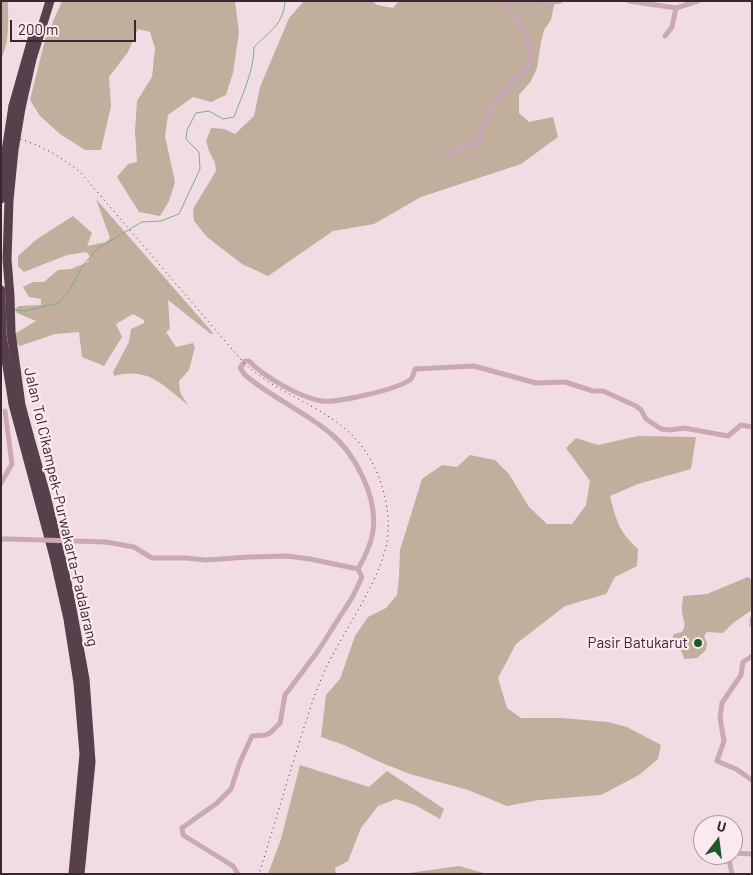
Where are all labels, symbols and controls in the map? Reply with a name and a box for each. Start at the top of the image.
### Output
scale bar [12,10,139,42]
text: 200 m [18,20,58,38]
street label: Jalan Tol Cikampek–Purwakarta–Padalarang [20,366,102,648]
place label: Pasir Batukarut [588,634,688,652]
marker: Pasir Batukarut [692,637,704,649]
north arrow [693,815,743,865]
text: U [715,817,728,835]

